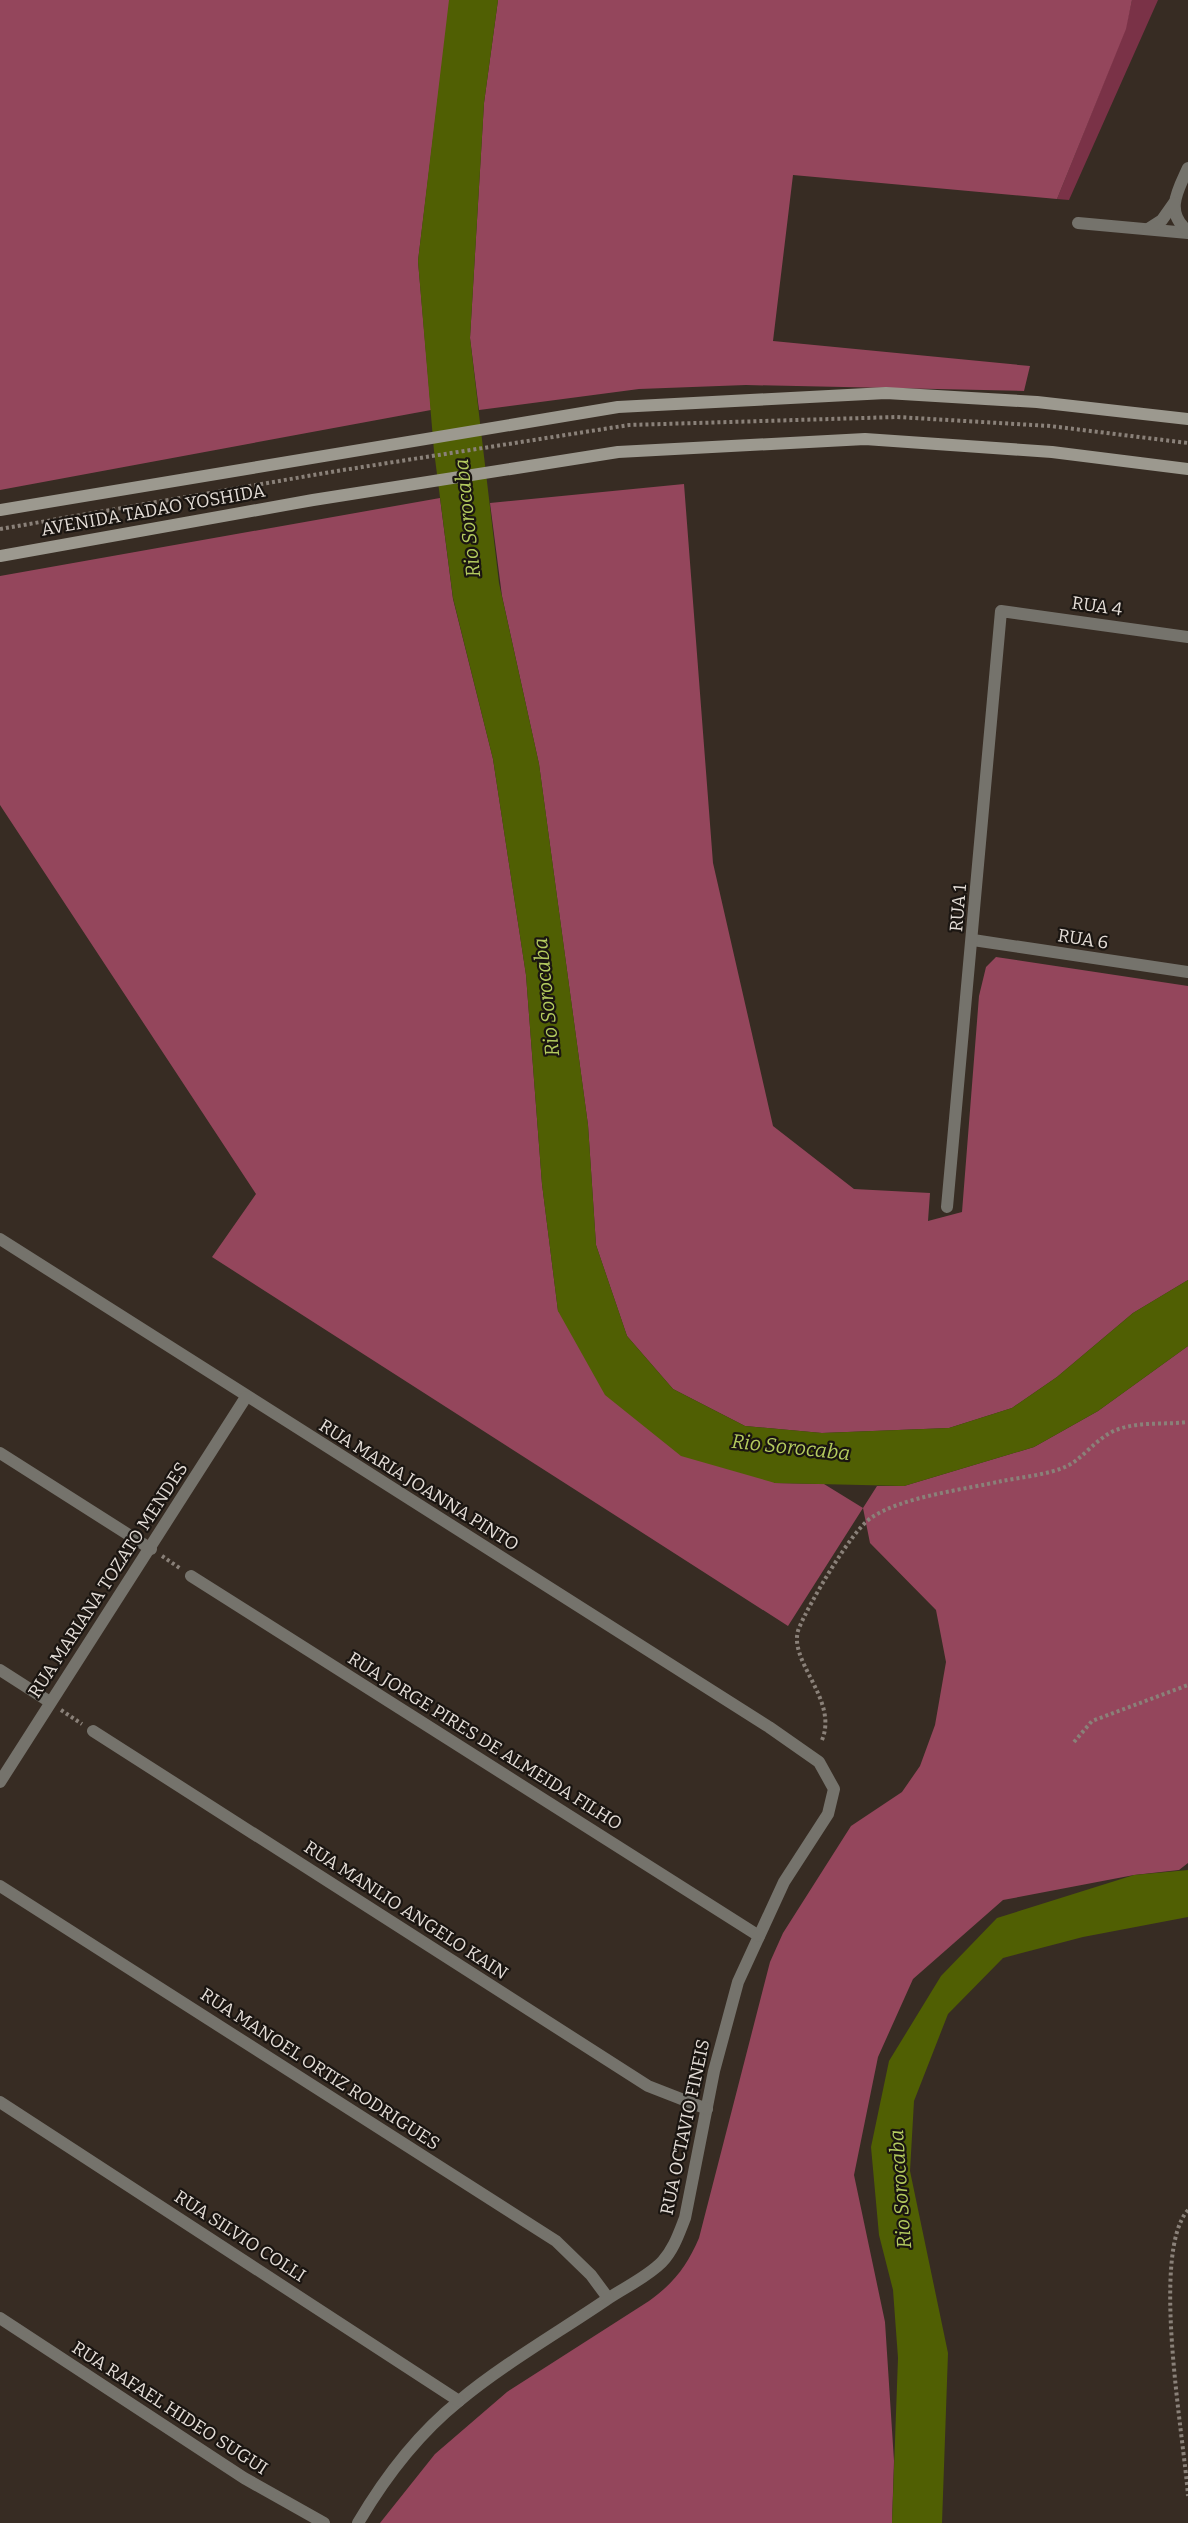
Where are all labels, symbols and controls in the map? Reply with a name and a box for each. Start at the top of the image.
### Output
water label: Rio Sorocaba [449,458,485,578]
street label: AVENIDA TADAO YOSHIDA [39,479,267,541]
street label: RUA 4 [1070,592,1124,621]
street label: RUA 1 [945,883,971,933]
street label: RUA 6 [1056,924,1110,954]
water label: Rio Sorocaba [528,937,564,1057]
street label: RUA MARIA JOANNA PINTO [315,1414,523,1556]
water label: Rio Sorocaba [731,1429,851,1465]
street label: RUA MARIANA TOZATO MENDES [24,1458,192,1702]
street label: RUA JORGE PIRES DE ALMEIDA FILHO [344,1647,626,1835]
street label: RUA MANLIO ANGELO KAIN [300,1836,512,1984]
street label: RUA MANOEL ORTIZ RODRIGUES [196,1983,444,2155]
street label: RUA OCTAVIO FINEIS [656,2037,714,2217]
water label: Rio Sorocaba [884,2129,916,2249]
street label: RUA SILVIO COLLI [170,2185,310,2287]
street label: RUA RAFAEL HIDEO SUGUI [68,2336,272,2480]

